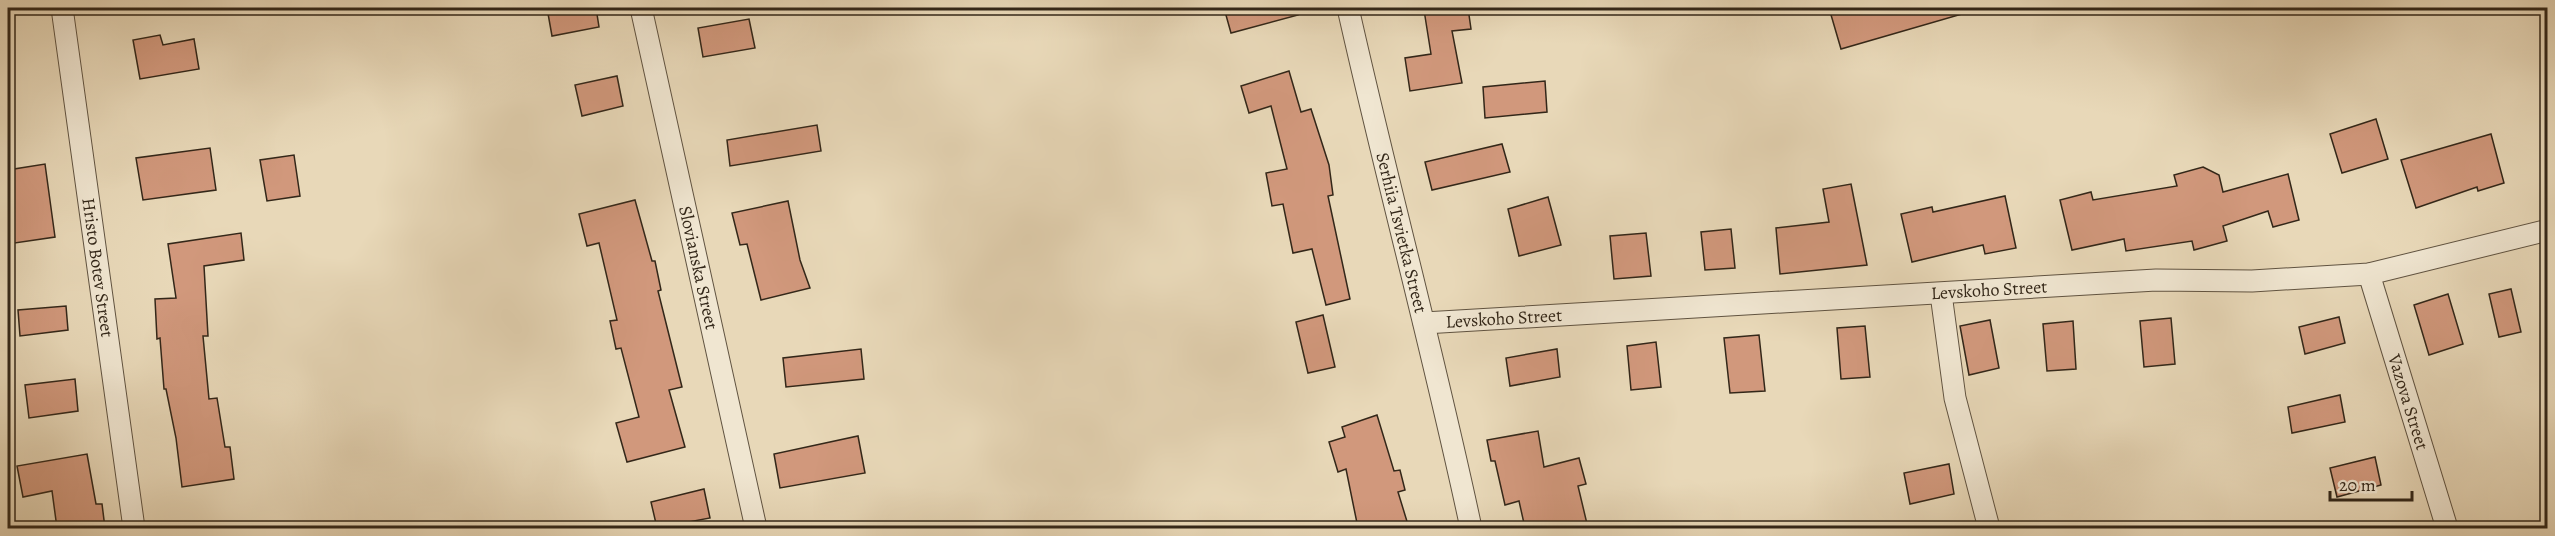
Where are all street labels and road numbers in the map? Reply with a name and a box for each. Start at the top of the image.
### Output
street label: Serhiia Tsvietka Street [1370,150,1433,315]
street label: Hristo Botev Street [76,196,119,339]
street label: Slovianska Street [673,204,724,332]
street label: Levskoho Street [1930,274,2048,305]
street label: Levskoho Street [1445,303,1563,334]
street label: Vazova Street [2382,350,2434,453]

